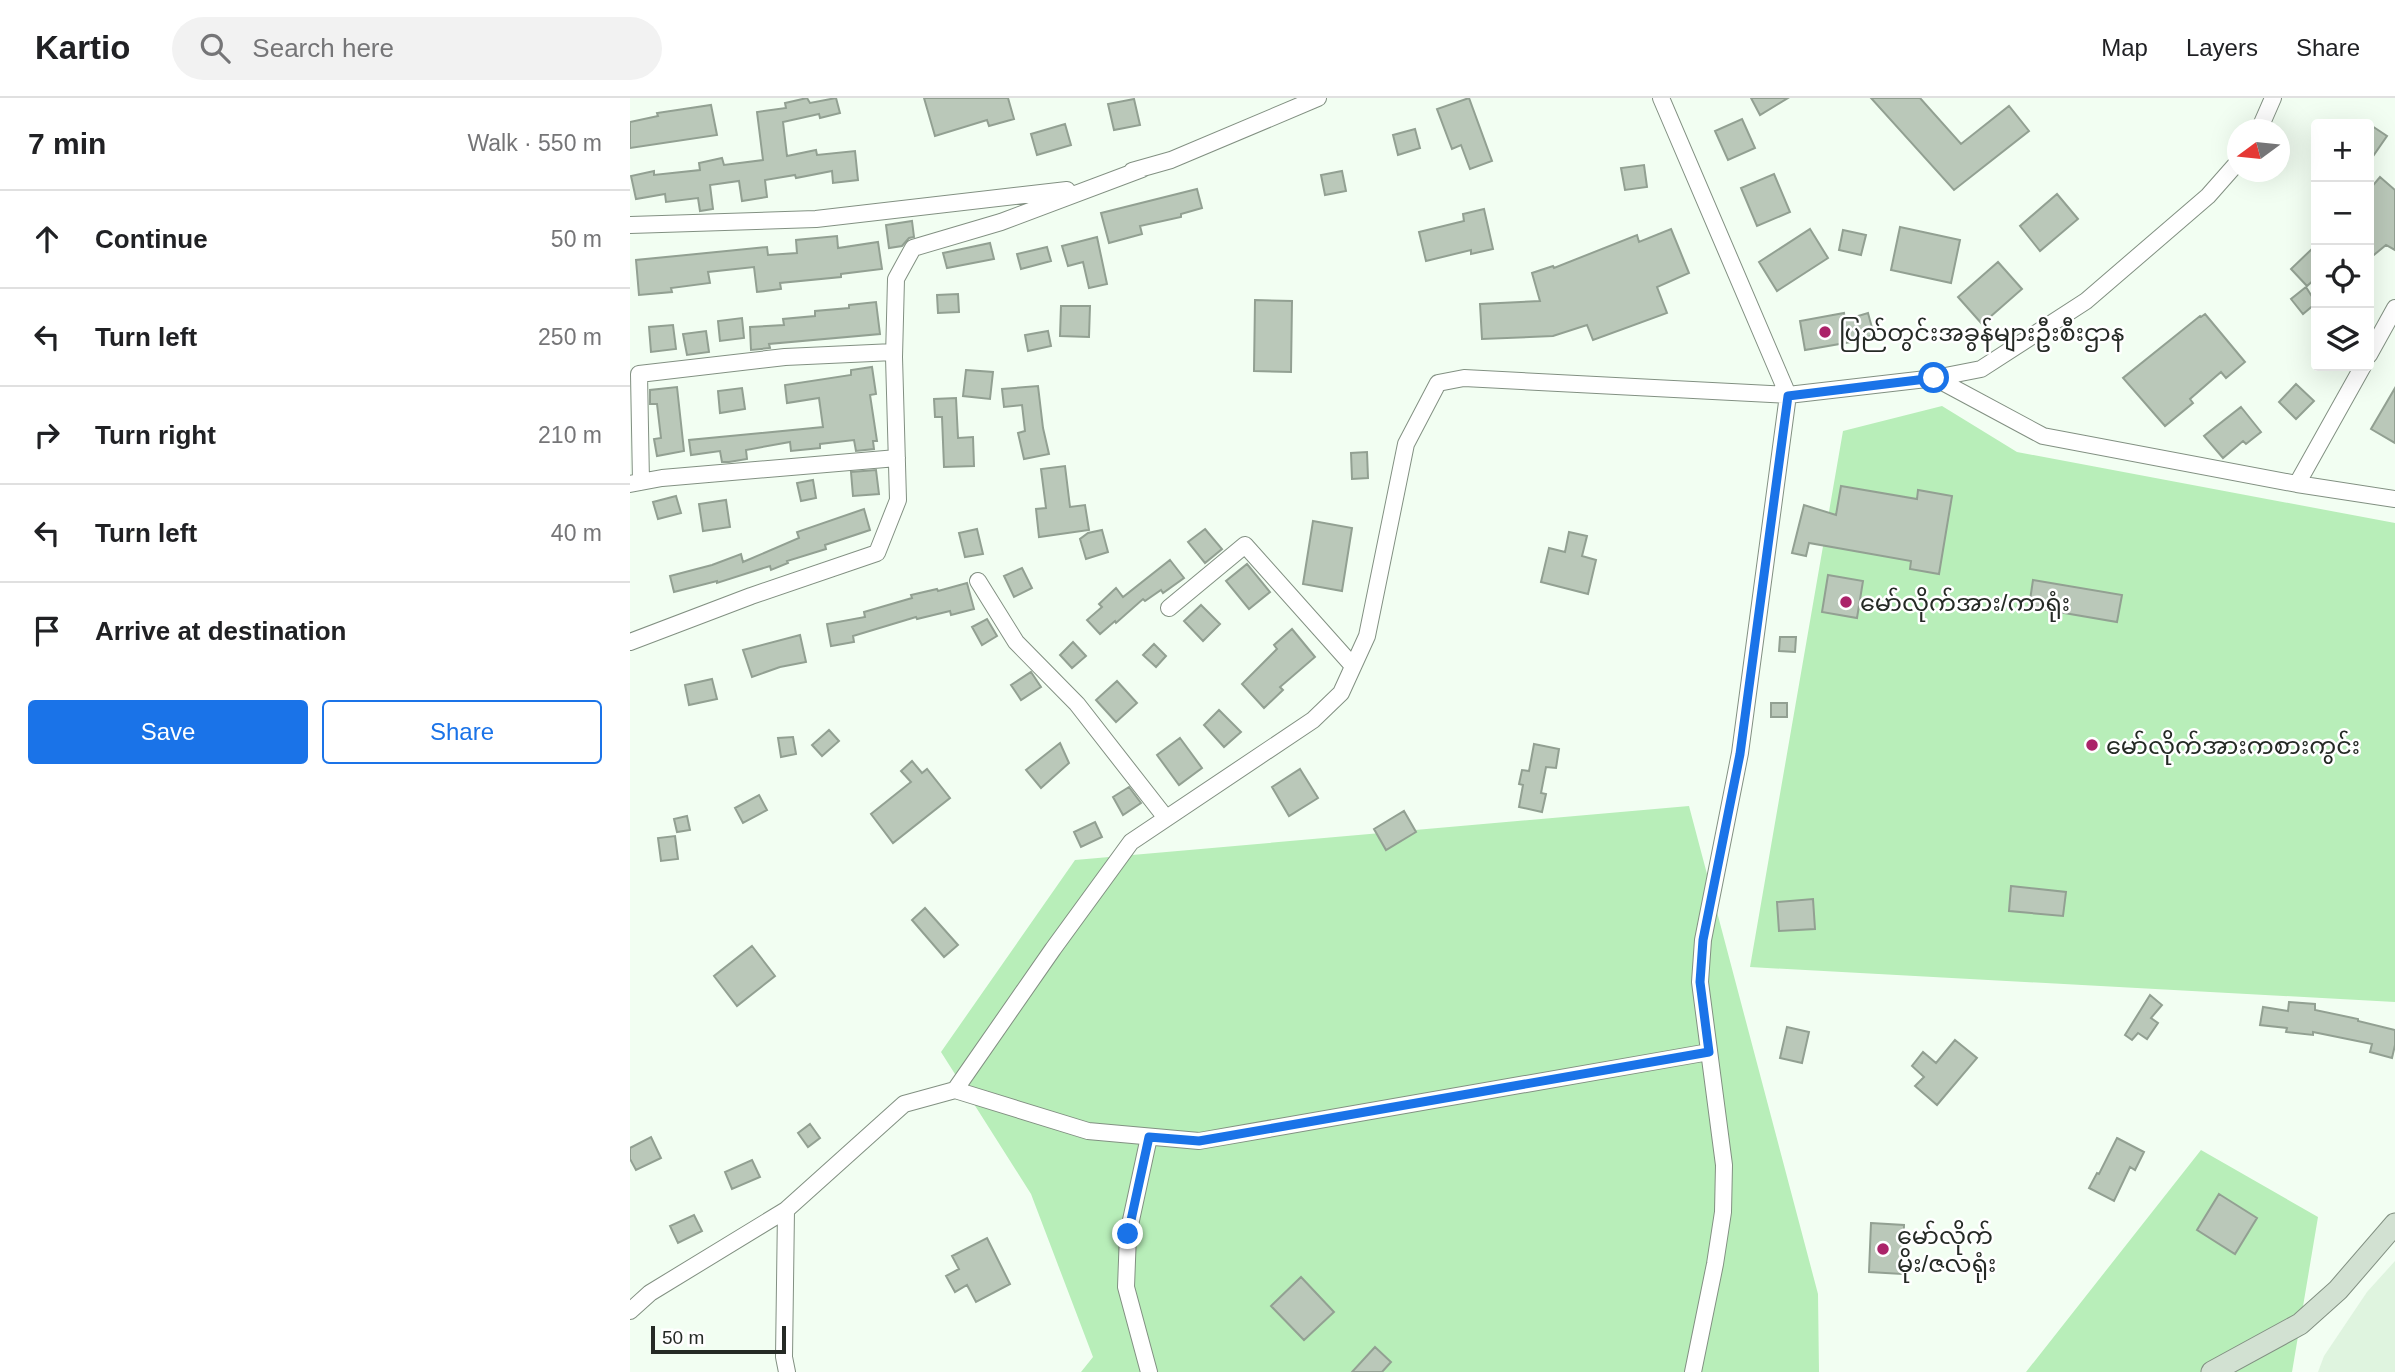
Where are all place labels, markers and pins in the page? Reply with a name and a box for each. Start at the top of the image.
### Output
place label: ပြည်တွင်းအခွန်များဦးစီးဌာန [1839,317,2124,352]
marker: ပြည်တွင်းအခွန်များဦးစီးဌာန [1817,324,1833,340]
place label: မော်လိုက်အား/ကာရုံး [1860,587,2070,622]
marker: မော်လိုက်အား/ကာရုံး [1838,594,1854,610]
place label: မော်လိုက်အားကစားကွင်း [2106,730,2360,765]
marker: မော်လိုက်အားကစားကွင်း [2084,737,2100,753]
place label: မော်လိုက် မိုး/ဇလရုံး [1897,1220,1996,1283]
marker: မော်လိုက် မိုး/ဇလရုံး [1875,1241,1891,1257]

